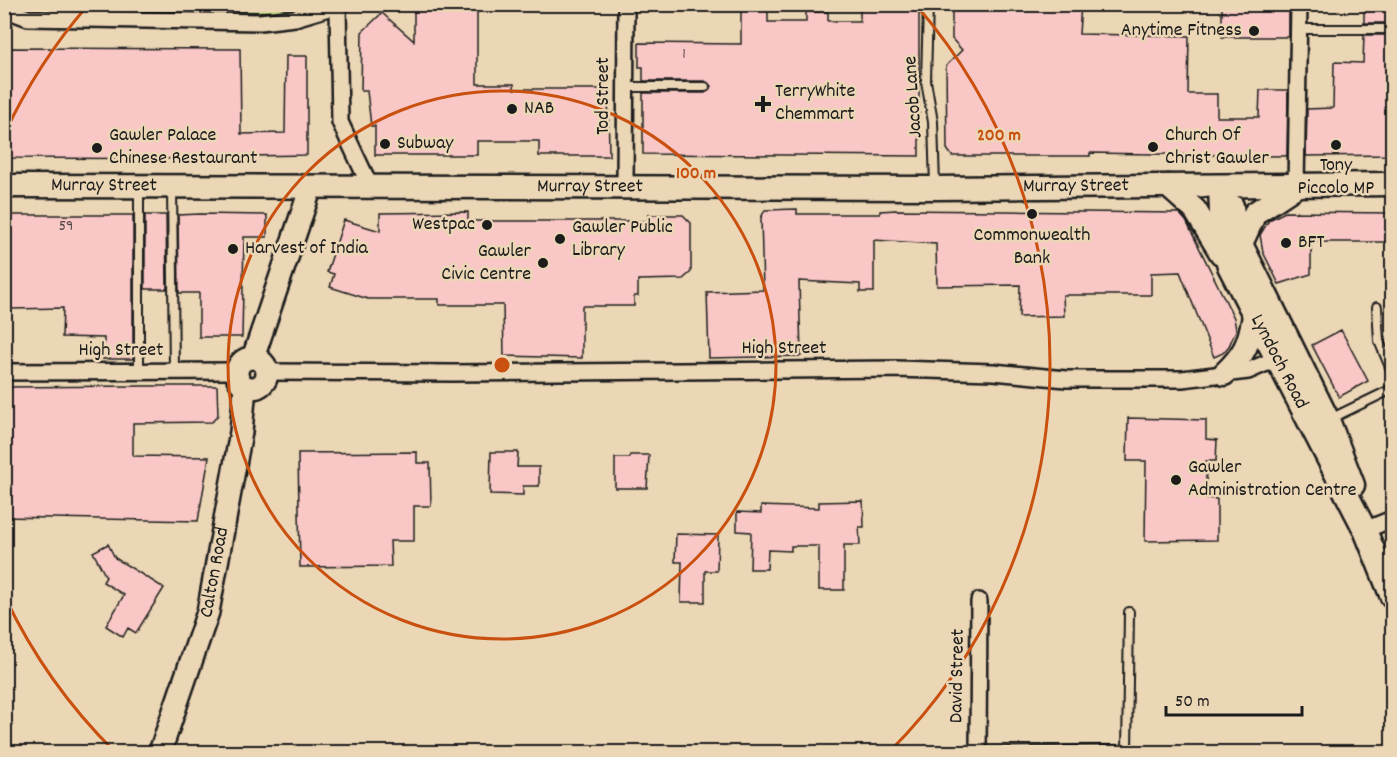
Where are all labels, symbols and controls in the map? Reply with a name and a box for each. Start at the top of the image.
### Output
place label: Anytime Fitness [1121,17,1242,45]
marker: Anytime Fitness [1247,24,1261,38]
house number: 1 [682,43,686,66]
street label: Jacob Lane [897,55,931,139]
street label: Tod Street [590,57,618,135]
place label: TerryWhite Chemmart [775,78,855,129]
place label: NAB [524,95,554,123]
marker: TerryWhite Chemmart [756,97,770,111]
marker: NAB [505,102,519,116]
place label: Gawler Palace Chinese Restaurant [109,122,257,173]
place label: Church Of Christ Gawler [1165,122,1269,173]
text: 200 m [977,124,1021,149]
place label: Subway [397,130,454,158]
marker: Subway [378,137,392,151]
marker: Tony Piccolo MP [1329,138,1343,152]
marker: Church Of Christ Gawler [1146,140,1160,154]
marker: Gawler Palace Chinese Restaurant [90,141,104,155]
place label: Tony Piccolo MP [1298,152,1374,203]
text: 100 m [676,162,716,187]
street label: Murray Street [51,172,157,200]
street label: Murray Street [1023,172,1129,201]
street label: Murray Street [537,173,643,201]
marker: Commonwealth Bank [1025,207,1039,221]
place label: Westpac [412,211,475,239]
place label: Gawler Public Library [572,214,673,265]
house number: 59 [59,215,73,238]
marker: Westpac [480,218,494,232]
place label: Commonwealth Bank [974,222,1090,273]
place label: BFT [1298,229,1324,257]
marker: Gawler Public Library [553,232,567,246]
place label: Harvest of India [245,235,369,263]
marker: BFT [1279,236,1293,250]
place label: Gawler Civic Centre [441,238,532,289]
marker: Harvest of India [226,242,240,256]
marker: Gawler Civic Centre [536,256,550,270]
street label: Lyndoch Road [1242,310,1315,414]
street label: High Street [742,335,827,363]
street label: High Street [79,337,164,365]
centre of rings [492,355,512,375]
place label: Gawler Administration Centre [1188,454,1357,505]
marker: Gawler Administration Centre [1169,473,1183,487]
street label: Calton Road [193,525,237,622]
street label: David Street [943,629,973,723]
scale bar [1166,679,1302,717]
text: 50 m [1175,690,1210,715]

